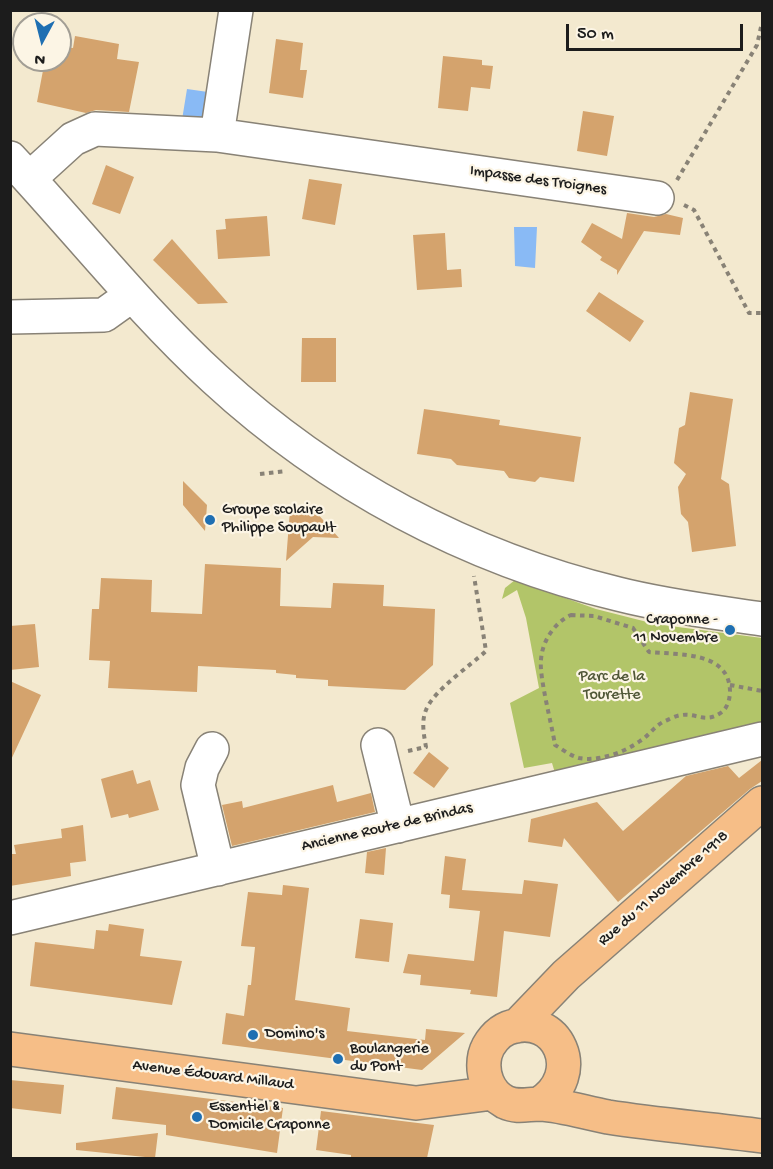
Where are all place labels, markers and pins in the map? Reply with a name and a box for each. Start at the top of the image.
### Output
place label: Groupe scolaire Philippe Soupault [222,501,335,539]
marker: Groupe scolaire Philippe Soupault [203,513,217,527]
place label: Craponne - 11 Novembre [634,611,718,649]
marker: Craponne - 11 Novembre [723,623,737,637]
place label: Domino's [265,1025,324,1045]
marker: Domino's [246,1028,260,1042]
place label: Boulangerie du Pont [350,1040,429,1078]
marker: Boulangerie du Pont [331,1052,345,1066]
place label: Essentiel & Domicile Craponne [209,1098,330,1136]
marker: Essentiel & Domicile Craponne [190,1110,204,1124]

